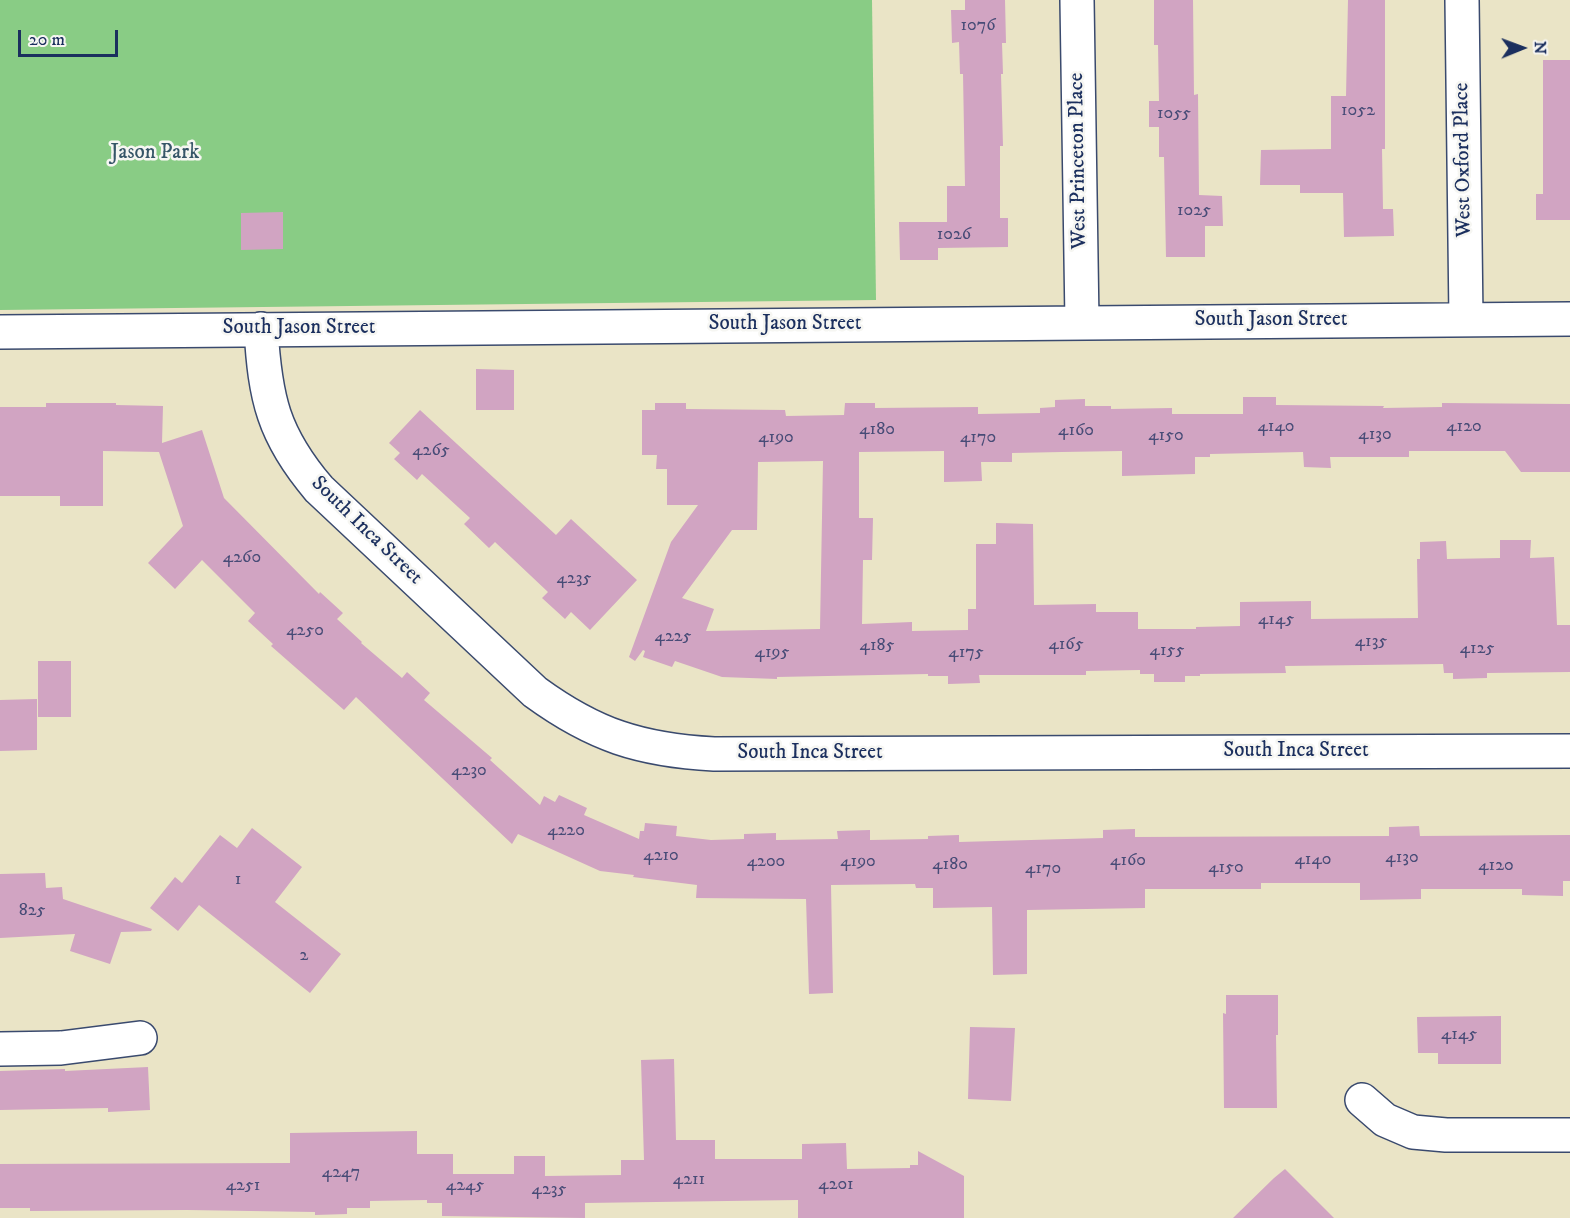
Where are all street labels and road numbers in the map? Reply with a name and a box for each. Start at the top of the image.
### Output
street label: West Princeton Place [1065,72,1093,250]
street label: West Oxford Place [1450,82,1478,238]
street label: South Jason Street [1195,308,1347,334]
street label: South Jason Street [709,312,861,338]
street label: South Jason Street [223,316,375,342]
street label: South Inca Street [305,471,427,591]
street label: South Inca Street [1223,739,1369,765]
street label: South Inca Street [737,741,883,767]

